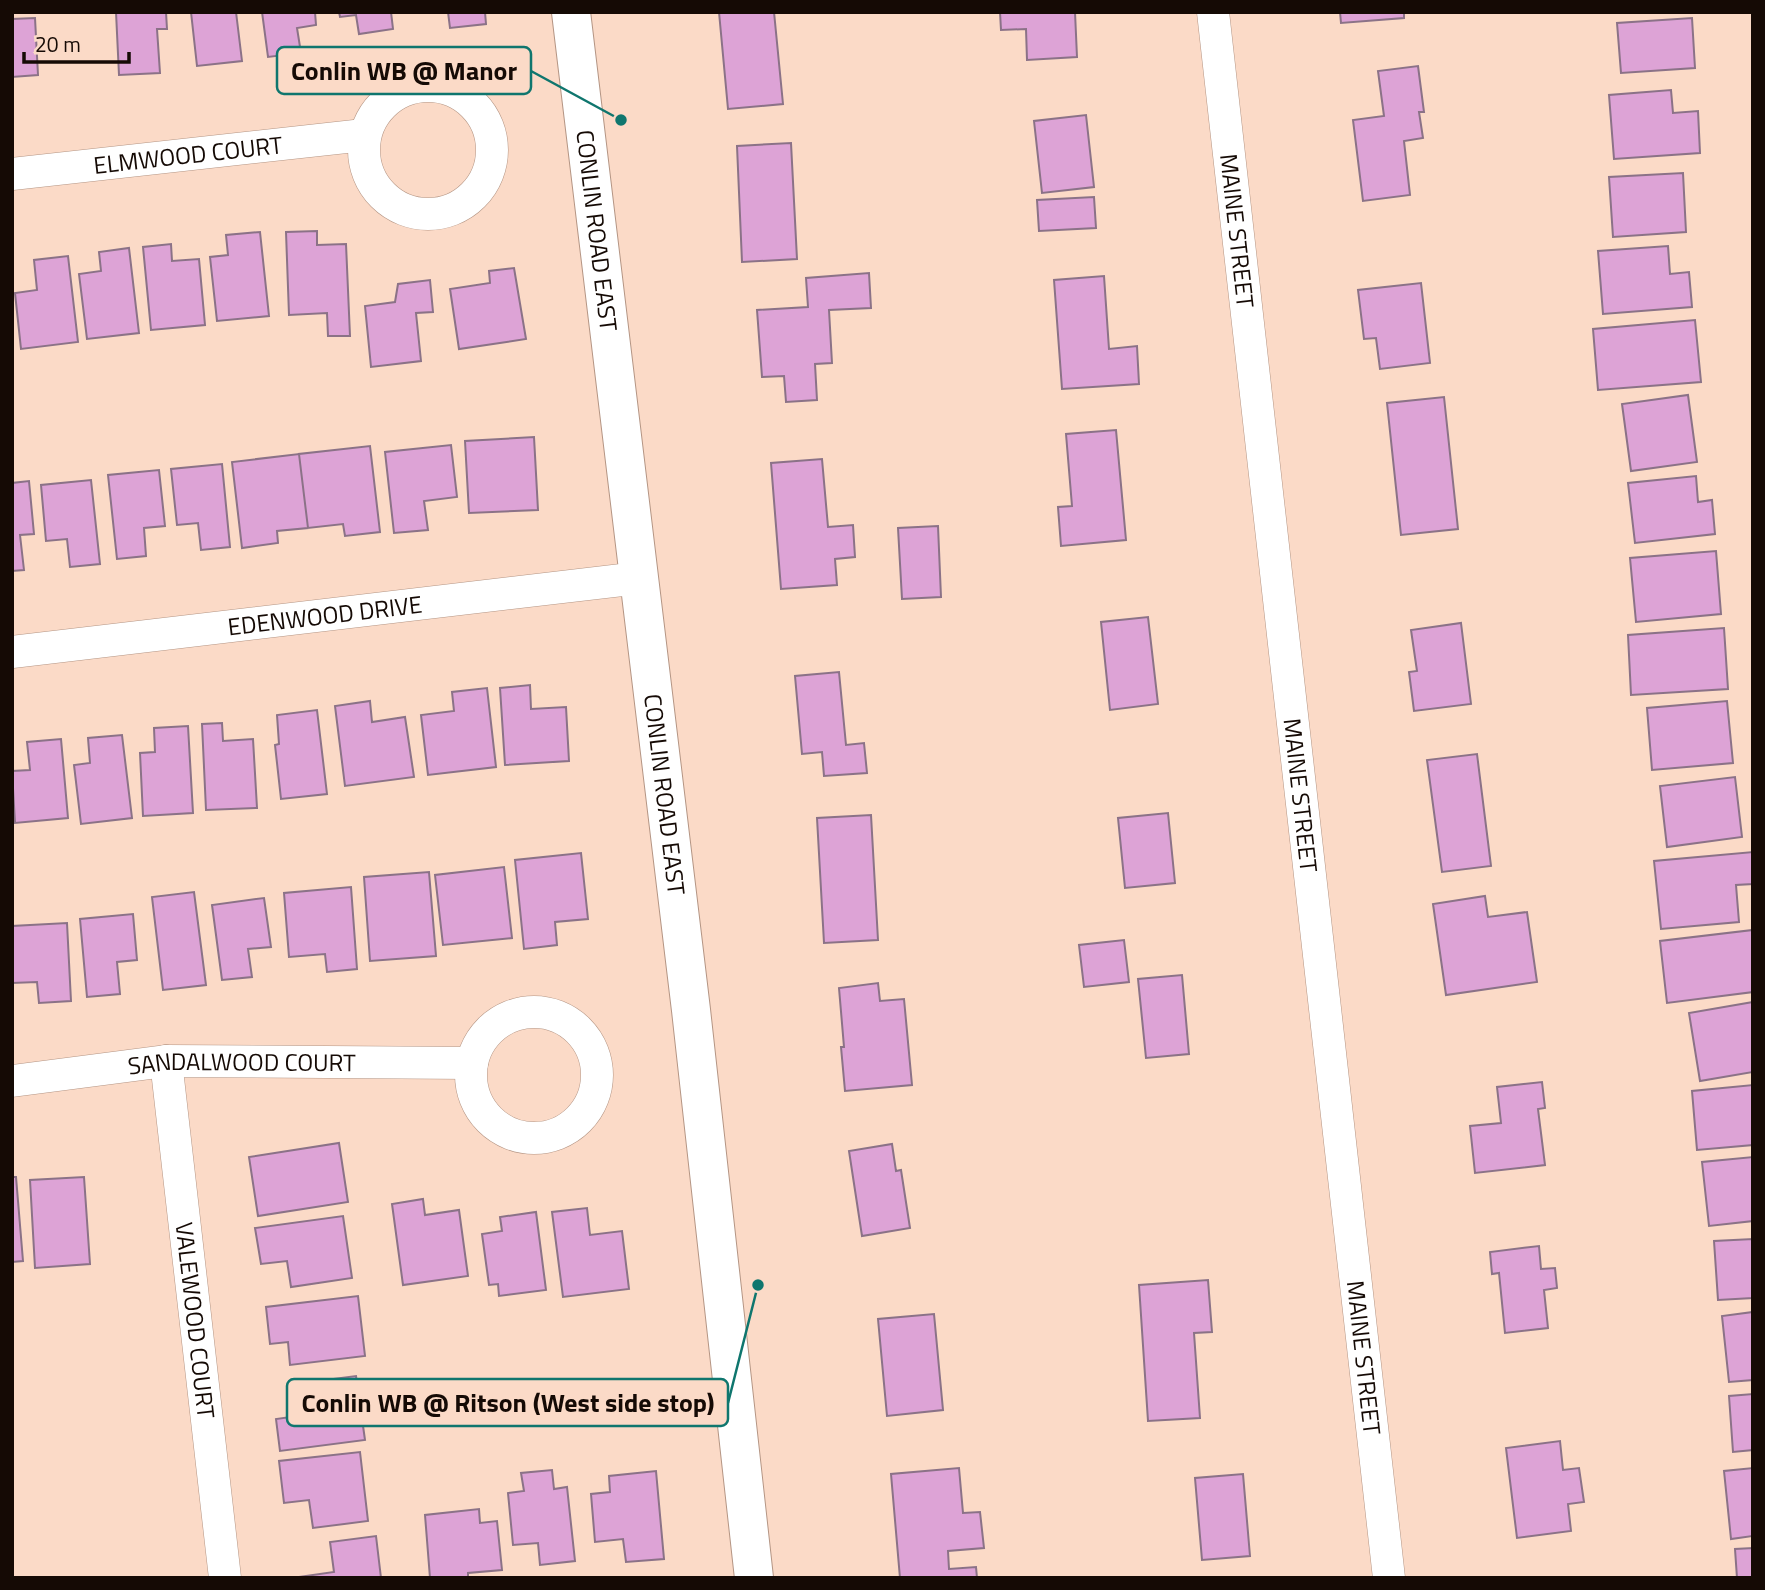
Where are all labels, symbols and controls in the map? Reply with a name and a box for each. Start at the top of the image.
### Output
scale bar [24,21,130,65]
text: 20 m [35,28,81,60]
callout: Conlin WB @ Manor [277,47,531,94]
text: Conlin WB @ Manor [291,51,517,90]
street label: ELMWOOD COURT [92,126,285,183]
street label: CONLIN ROAD EAST [567,128,627,333]
street label: MAINE STREET [1211,152,1264,310]
street label: EDENWOOD DRIVE [226,586,424,644]
street label: CONLIN ROAD EAST [635,692,695,897]
street label: MAINE STREET [1274,716,1328,874]
street label: SANDALWOOD COURT [126,1043,356,1084]
street label: VALEWOOD COURT [167,1220,225,1421]
street label: MAINE STREET [1338,1279,1391,1437]
callout: Conlin WB @ Ritson (West side stop) [287,1379,728,1426]
text: Conlin WB @ Ritson (West side stop) [301,1383,715,1422]

